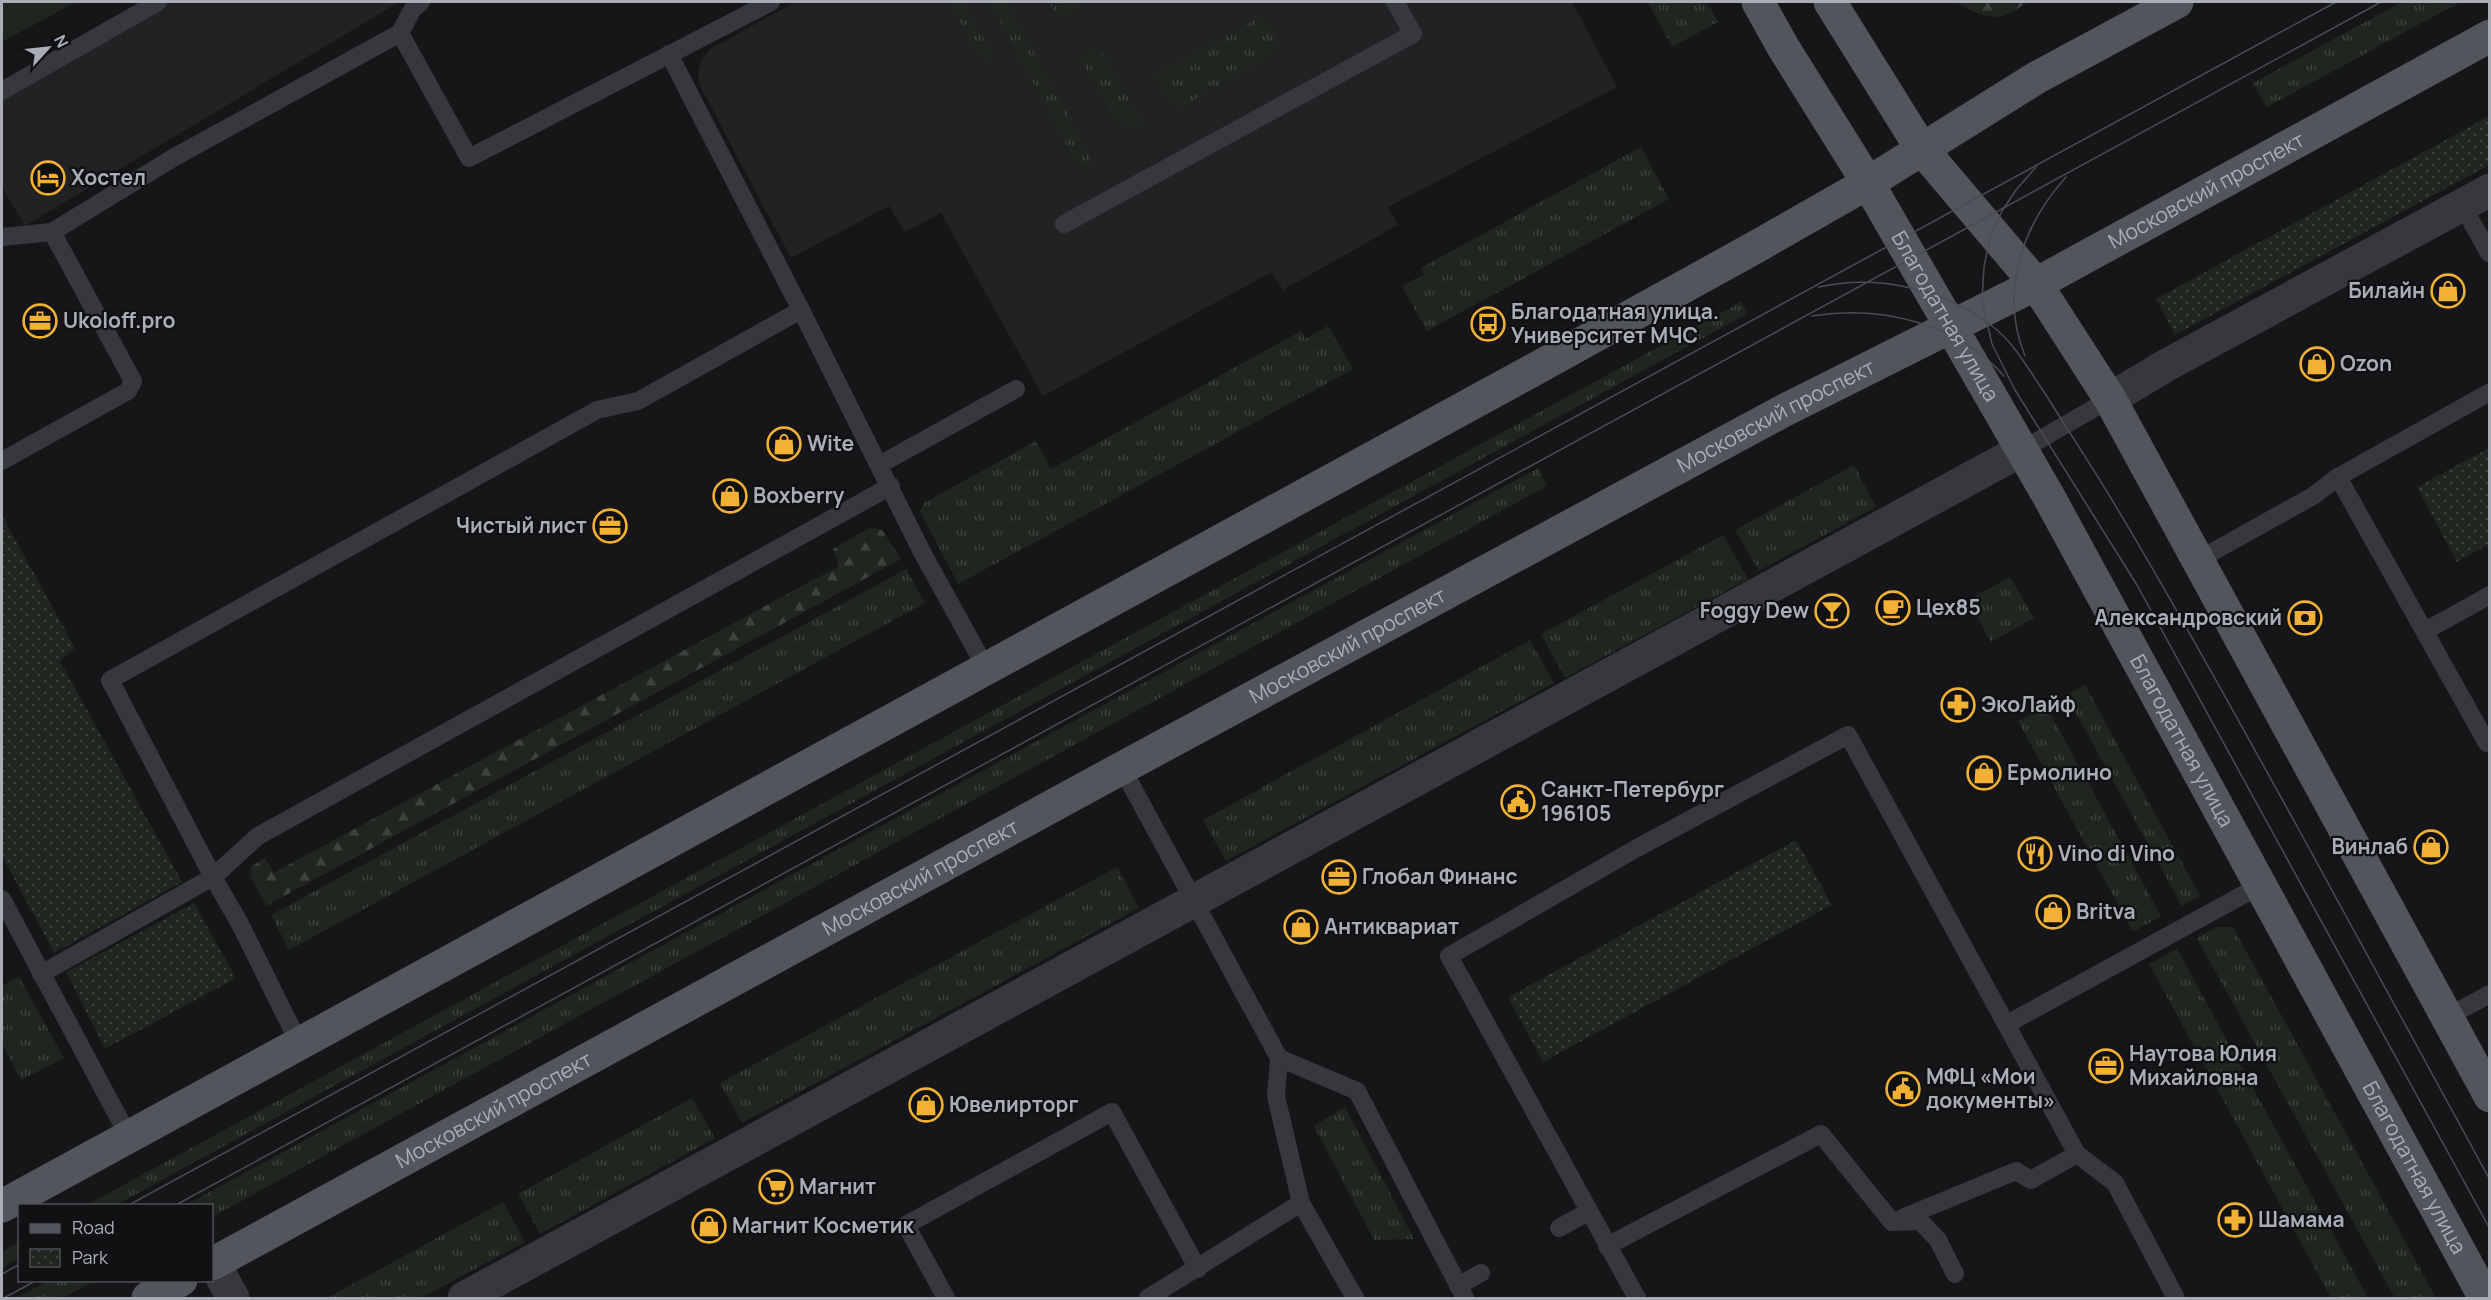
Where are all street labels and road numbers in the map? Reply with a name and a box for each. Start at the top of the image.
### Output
street label: Московский проспект [2103,125,2309,255]
street label: Благодатная улица [1886,226,2006,406]
street label: Московский проспект [1672,352,1880,479]
street label: Московский проспект [1244,581,1451,710]
street label: Благодатная улица [2124,649,2241,832]
street label: Московский проспект [817,812,1023,942]
street label: Московский проспект [390,1045,597,1174]
street label: Благодатная улица [2357,1076,2473,1259]

